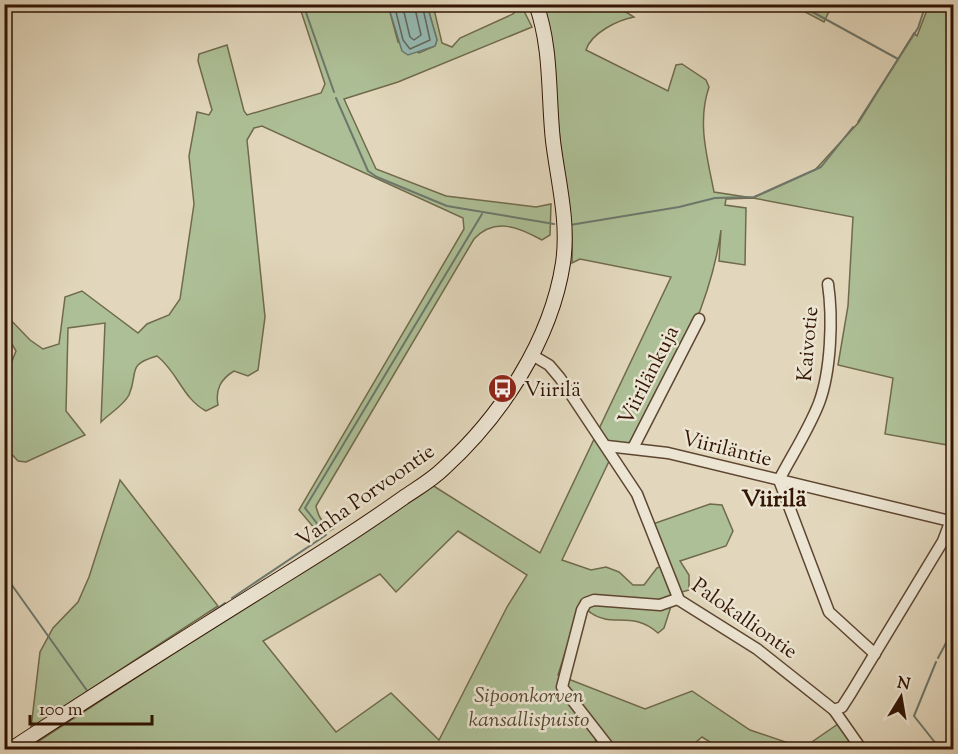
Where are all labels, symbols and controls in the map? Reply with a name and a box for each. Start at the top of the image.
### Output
street label: Kaivotie [791,305,827,383]
street label: Viirilänkuja [612,321,688,431]
bus stop icon: Viirilä [487,373,519,405]
place label: Viirilä [524,376,581,406]
street label: Viiriläntie [678,424,775,476]
street label: Vanha Porvoontie [291,438,441,556]
district label: Viirilä [741,483,807,517]
street label: Palokalliontie [685,572,803,667]
north arrow [871,667,931,727]
text: N [895,672,912,697]
park label: Sipoonkorven kansallispuisto [469,682,589,736]
scale bar [30,688,152,726]
text: 100 m [39,698,83,724]

